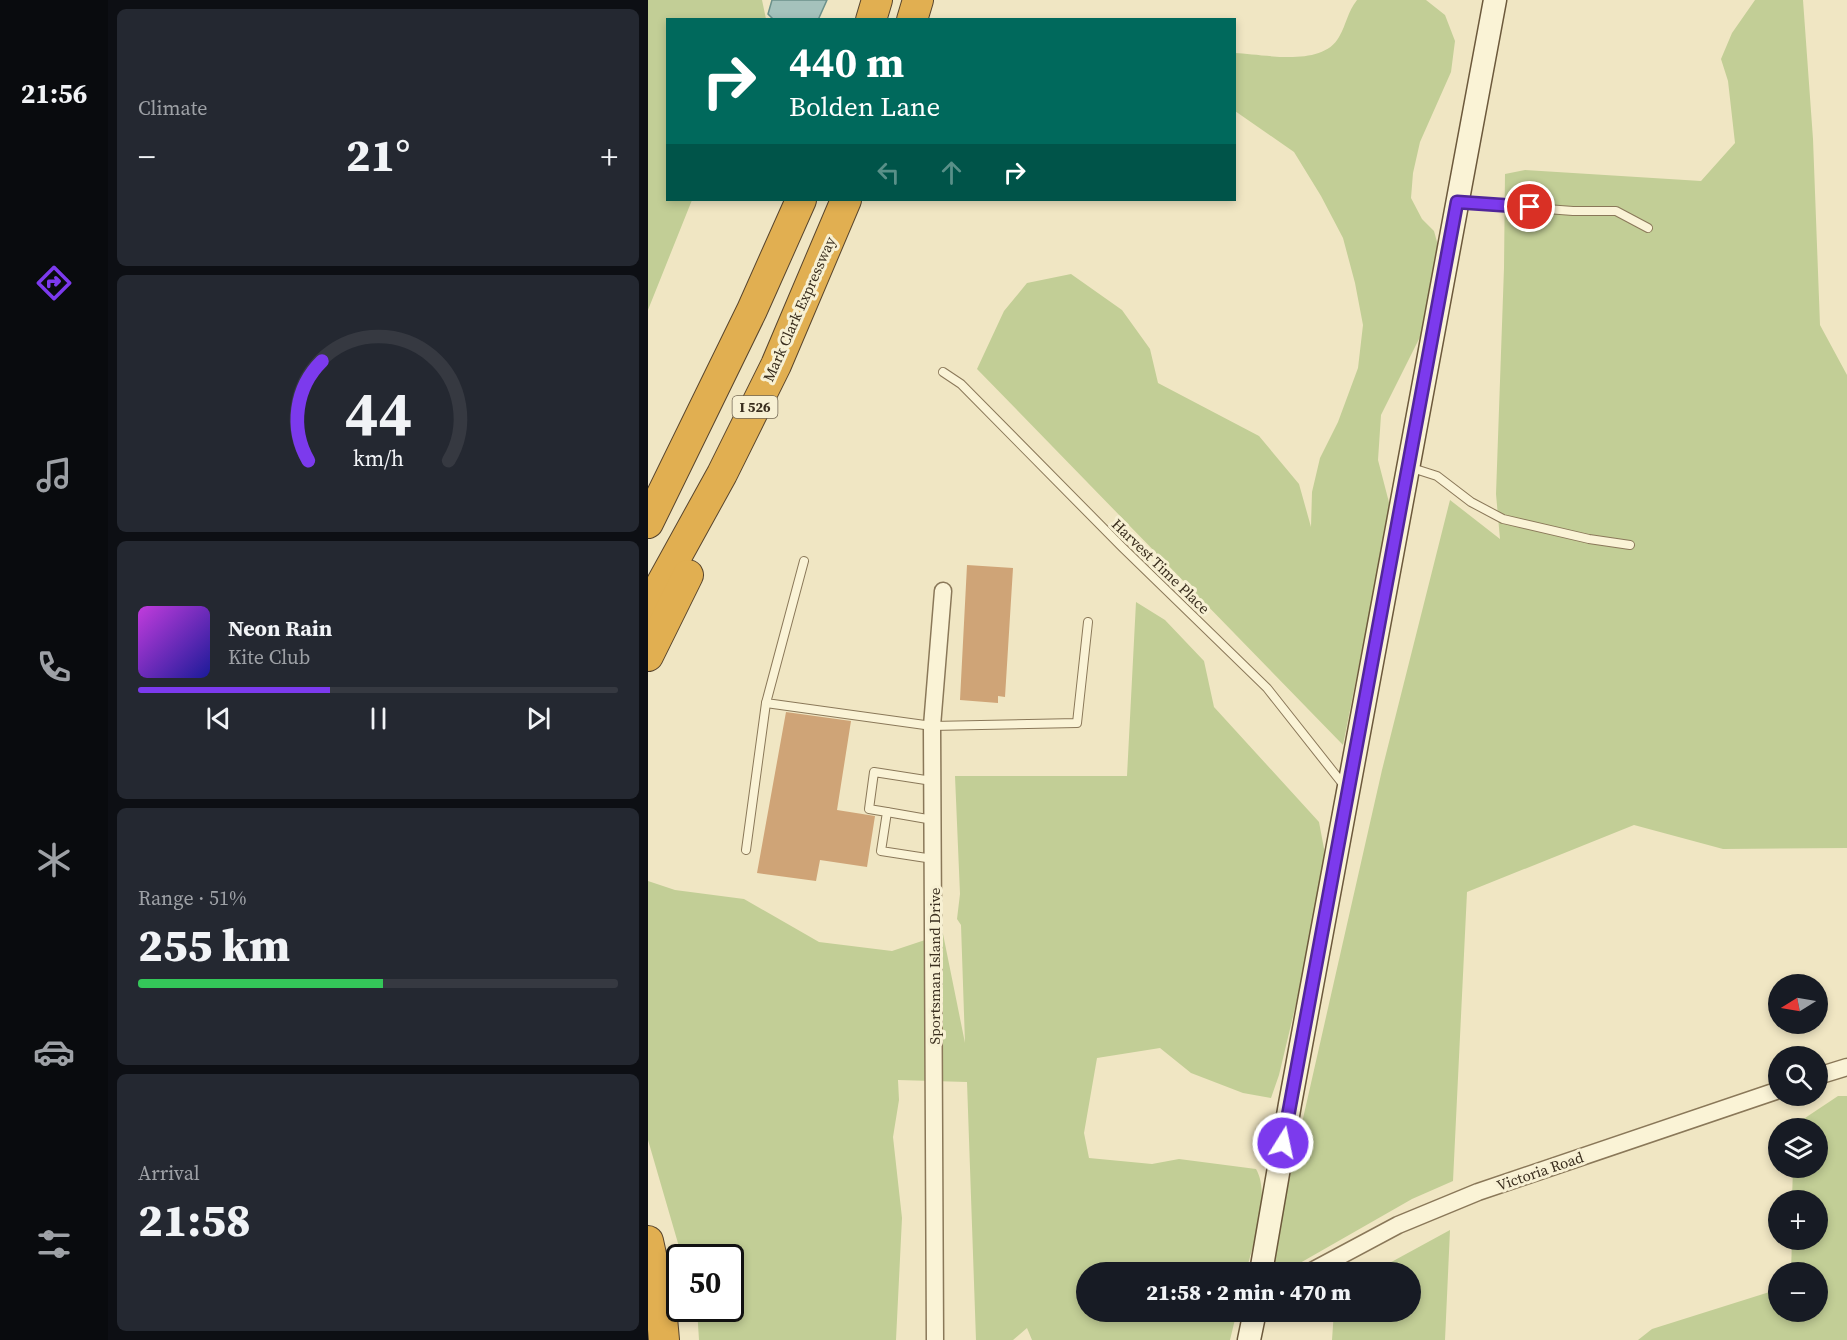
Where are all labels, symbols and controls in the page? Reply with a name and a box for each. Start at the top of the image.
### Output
text: 440 m [789,33,904,91]
icon: right [690,42,768,120]
text: 21:56 [21,75,87,112]
text: Bolden Lane [789,88,940,125]
text: Climate [138,94,207,122]
text: 21° [346,124,410,186]
text: − [138,134,156,179]
text: + [600,134,618,179]
icon: left [872,156,905,189]
icon: ahead [935,156,968,189]
icon: right [998,156,1031,189]
pin [1504,181,1555,232]
icon: arrive [1513,190,1546,223]
street label: Mark Clark Expressway [758,233,841,385]
icon: directions [33,262,75,304]
text: 44 [344,370,412,456]
road number: I 526 [732,396,778,418]
text: km/h [352,444,404,473]
icon: music [33,454,75,496]
street label: Harvest Time Place [1107,514,1215,619]
text: Neon Rain [228,613,332,643]
text: Kite Club [228,643,310,671]
icon: phone [33,646,75,688]
icon: previous [202,702,235,735]
icon: pause [362,702,395,735]
icon: next [522,702,555,735]
icon: climate [33,839,75,881]
text: Range · 51% [138,884,247,912]
street label: Sportsman Island Drive [924,887,945,1044]
text: 255 km [138,914,290,976]
north arrow [1768,974,1828,1034]
map controls [1768,974,1828,1322]
icon: car [33,1031,75,1073]
button: search [1768,1046,1828,1106]
position arrow [1251,1111,1315,1175]
button: layers [1768,1118,1828,1178]
street label: Victoria Road [1494,1146,1587,1196]
text: Arrival [138,1159,200,1187]
text: 21:58 [138,1189,251,1251]
button: + [1768,1190,1828,1250]
icon: filters [33,1223,75,1265]
speed limit sign: 50 [666,1244,744,1322]
button: − [1768,1262,1828,1322]
text: 21:58 · 2 min · 470 m [1146,1277,1351,1307]

